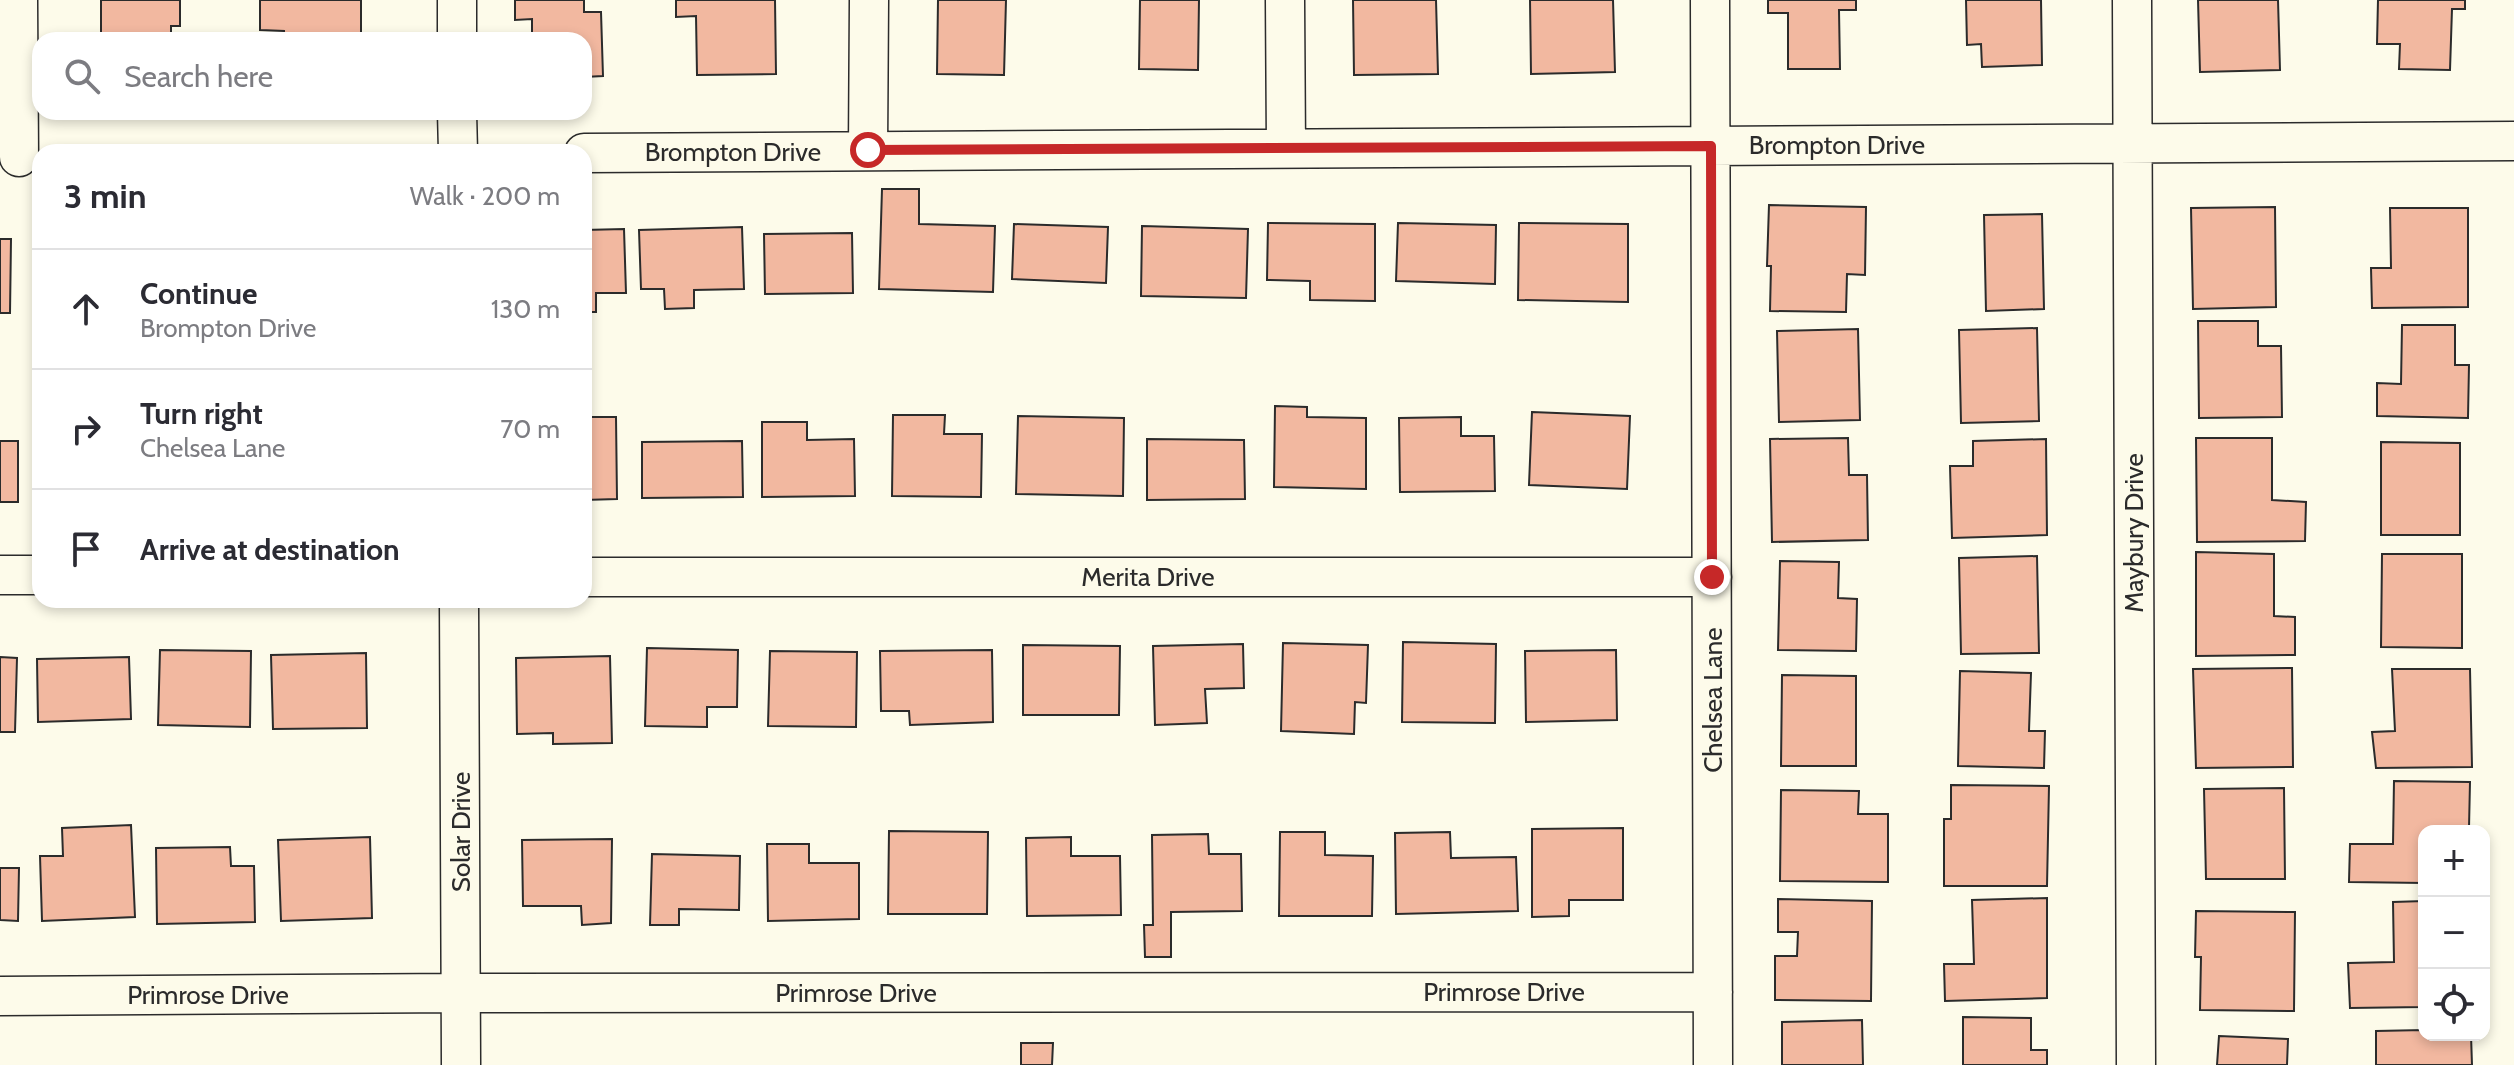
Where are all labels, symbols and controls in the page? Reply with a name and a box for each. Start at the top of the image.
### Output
search box [32,32,592,120]
icon: search [60,54,104,98]
text: Search here [124,58,273,95]
street label: Brompton Drive [1749,129,1925,161]
route start [850,132,886,168]
street label: Brompton Drive [645,136,821,168]
text: 3 min [64,175,146,217]
text: Walk · 200 m [410,180,560,212]
text: Continue [140,275,257,312]
icon: ahead [64,287,108,331]
text: 130 m [491,293,560,325]
text: Brompton Drive [140,312,316,344]
text: Turn right [140,395,263,432]
icon: right [64,407,108,451]
text: 70 m [500,413,560,445]
text: Chelsea Lane [140,432,285,464]
street label: Maybury Drive [2118,453,2150,613]
icon: arrive [64,527,108,571]
text: Arrive at destination [140,531,400,568]
route end [1694,559,1730,595]
street label: Merita Drive [1081,561,1215,593]
street label: Chelsea Lane [1697,627,1729,773]
street label: Solar Drive [445,772,477,892]
map controls [2418,825,2490,1041]
button: + [2418,825,2490,897]
button: − [2418,897,2490,969]
button: locate [2418,969,2490,1041]
street label: Primrose Drive [1423,976,1585,1008]
street label: Primrose Drive [775,977,937,1009]
street label: Primrose Drive [127,979,289,1011]

